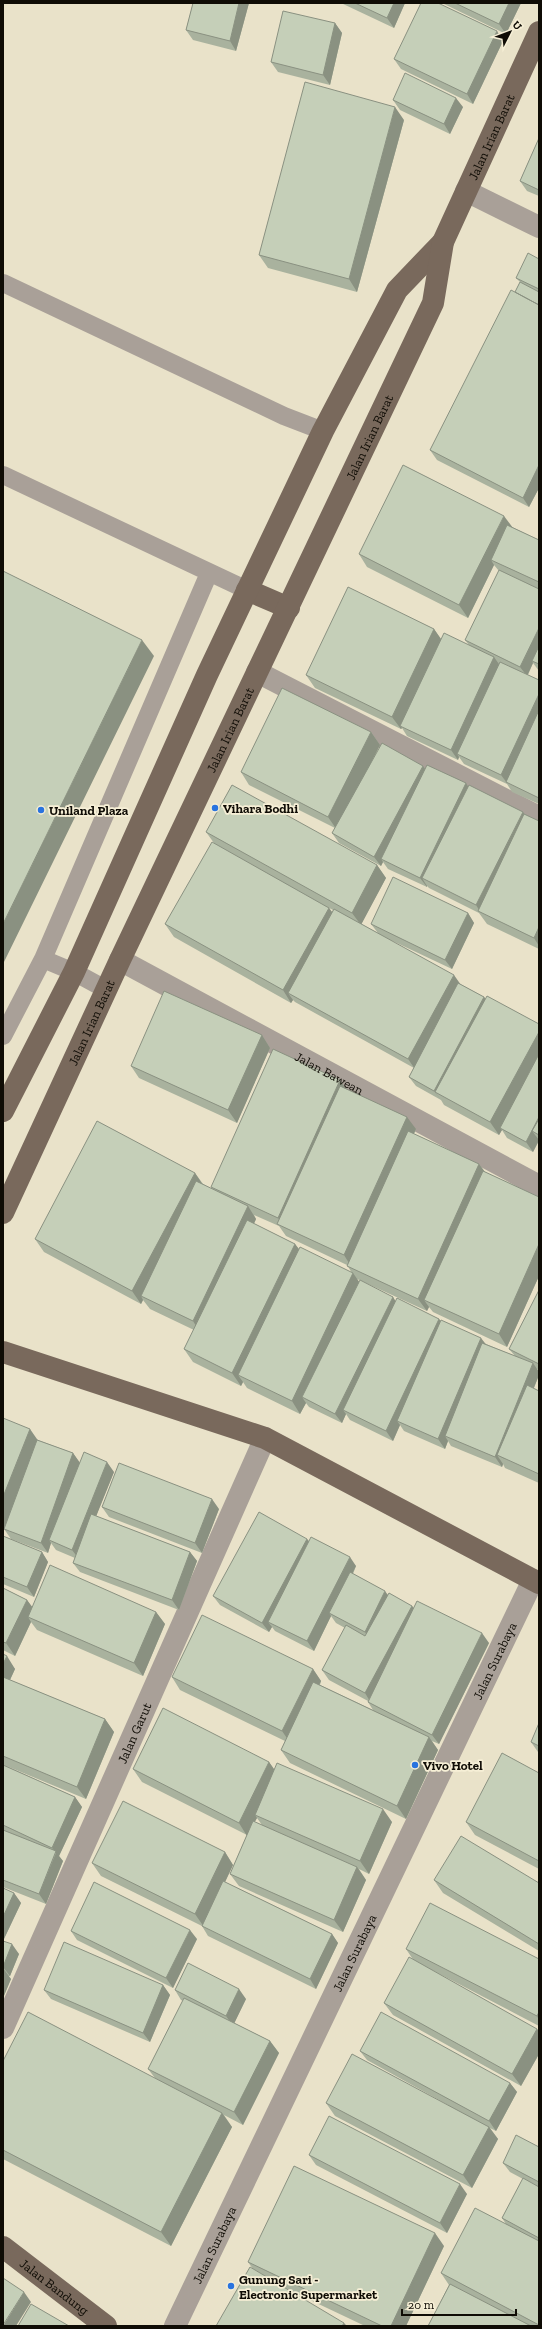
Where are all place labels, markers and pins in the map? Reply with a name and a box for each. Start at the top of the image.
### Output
place label: Vihara Bodhi [223,801,298,816]
place label: Uniland Plaza [49,803,129,818]
marker: Vihara Bodhi [210,803,220,813]
marker: Uniland Plaza [36,805,46,815]
place label: Vivo Hotel [423,1758,483,1773]
marker: Vivo Hotel [410,1760,420,1770]
place label: Gunung Sari - Electronic Supermarket [239,2272,378,2302]
marker: Gunung Sari - Electronic Supermarket [226,2281,236,2291]

